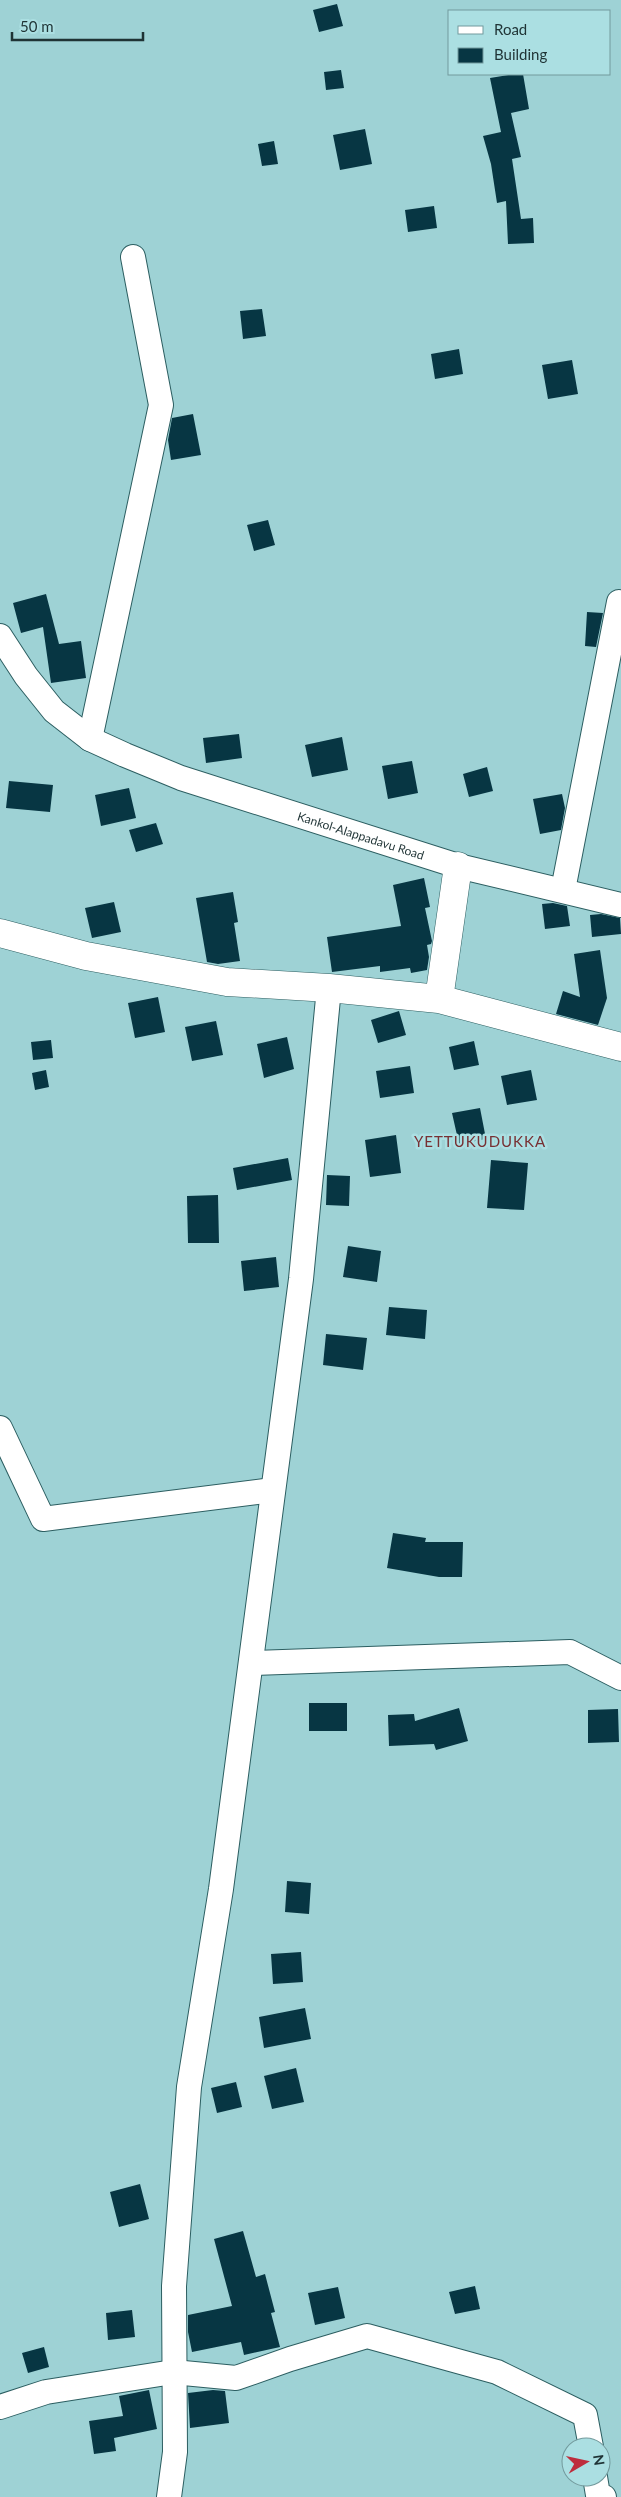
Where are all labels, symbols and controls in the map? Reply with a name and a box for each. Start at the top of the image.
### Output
scale bar [12,10,144,42]
legend [448,10,611,75]
text: 50 m [20,17,54,35]
text: Road [494,20,527,38]
text: Building [494,45,547,63]
street label: Kankol-Alappadavu Road [296,808,426,862]
district label: YETTUKUDUKKA [414,1132,546,1150]
north arrow [561,2437,611,2487]
text: N [590,2453,609,2467]

